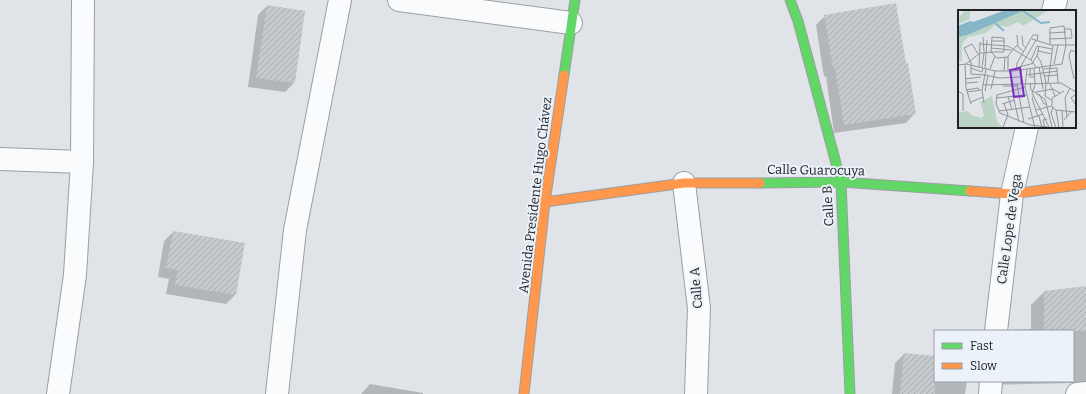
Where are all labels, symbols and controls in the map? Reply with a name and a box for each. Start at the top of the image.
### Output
inset map [958,10,1076,128]
street label: Avenida Presidente Hugo Chávez [516,96,554,294]
street label: Calle Guarocuya [767,162,865,178]
street label: Calle Lope de Vega [994,173,1024,285]
street label: Calle B [819,185,837,227]
street label: Calle A [687,266,705,309]
legend [934,330,1074,382]
text: Fast [970,339,994,353]
text: Slow [970,359,997,373]

